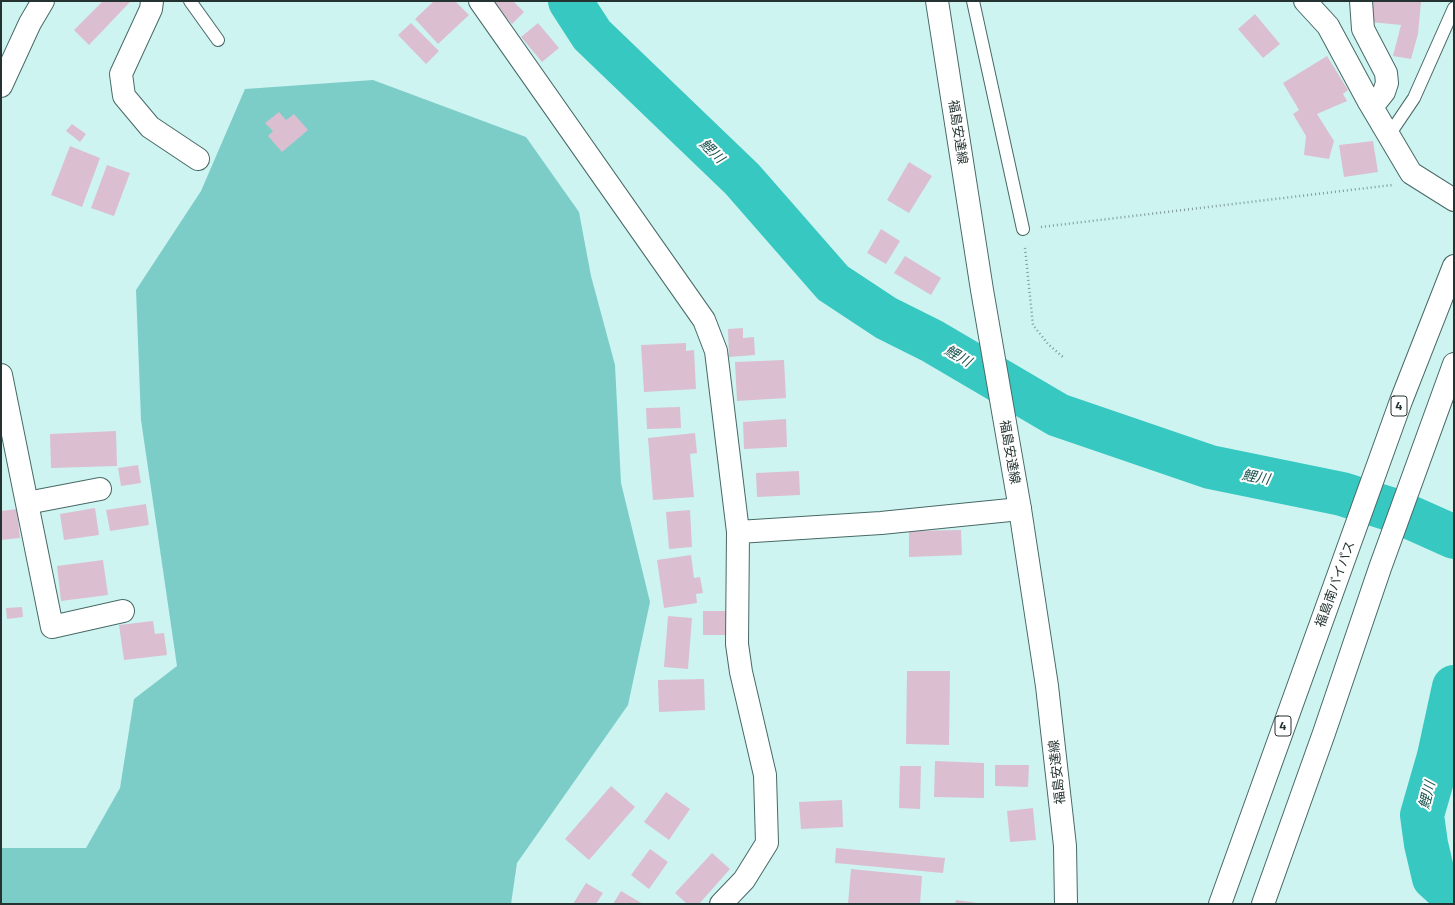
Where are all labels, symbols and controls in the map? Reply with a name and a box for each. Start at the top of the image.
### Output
street label: 福島安達線 [945,99,971,165]
water label: 鯉川 [696,135,728,167]
water label: 鯉川 [942,342,974,370]
road number: 4 [1391,396,1407,416]
street label: 福島安達線 [997,419,1023,485]
water label: 鯉川 [1241,466,1271,488]
street label: 福島南バイパス [1312,539,1358,629]
road number: 4 [1275,716,1291,736]
street label: 福島安達線 [1046,739,1068,805]
water label: 鯉川 [1415,779,1439,811]

